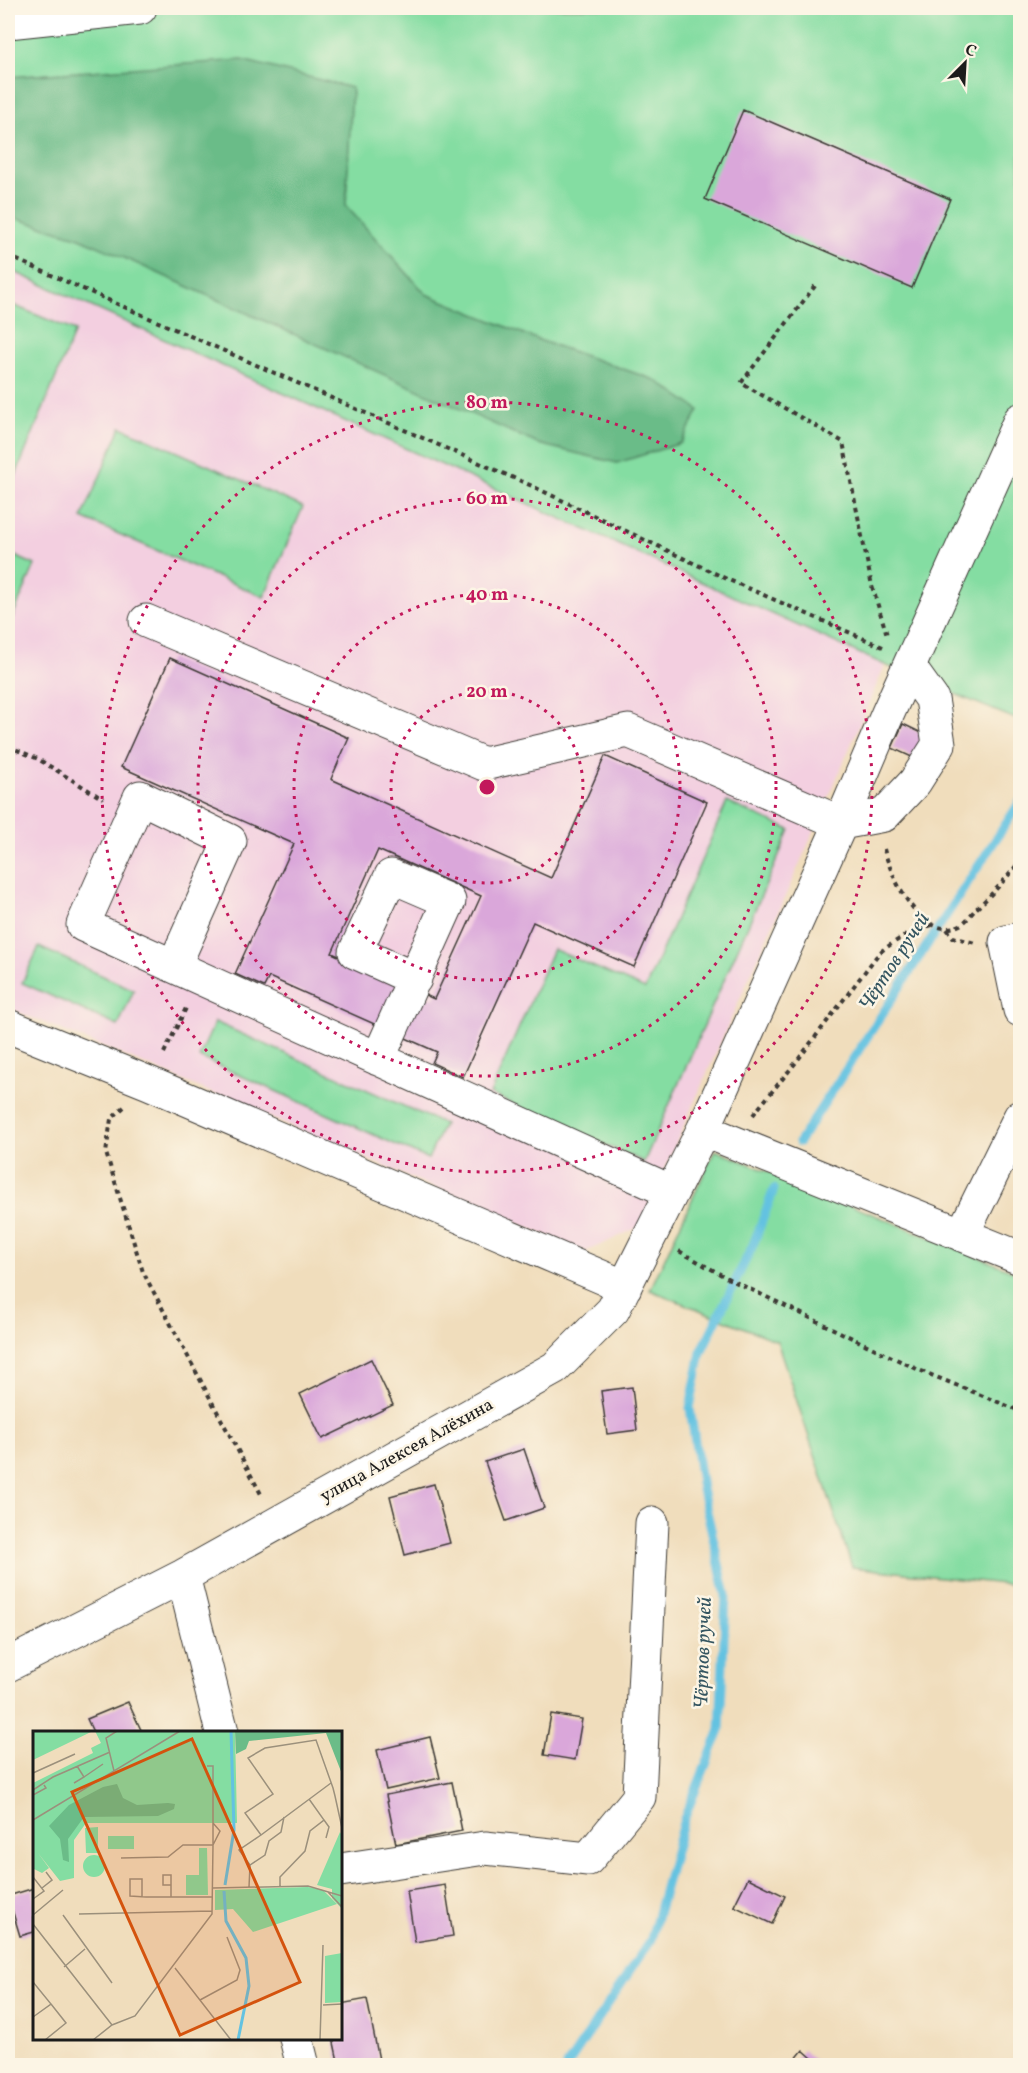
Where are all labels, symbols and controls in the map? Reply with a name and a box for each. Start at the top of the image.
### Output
north arrow [935,33,995,93]
text: С [961,39,979,63]
text: 80 m [466,391,508,416]
text: 60 m [466,487,508,512]
text: 40 m [466,583,508,608]
text: 20 m [466,680,508,705]
centre of rings [477,777,497,797]
water label: Чёртов ручей [853,907,937,1017]
street label: улица Алексея Алёхина [316,1393,498,1509]
water label: Чёртов ручей [688,1596,720,1710]
inset map [33,1731,342,2040]

